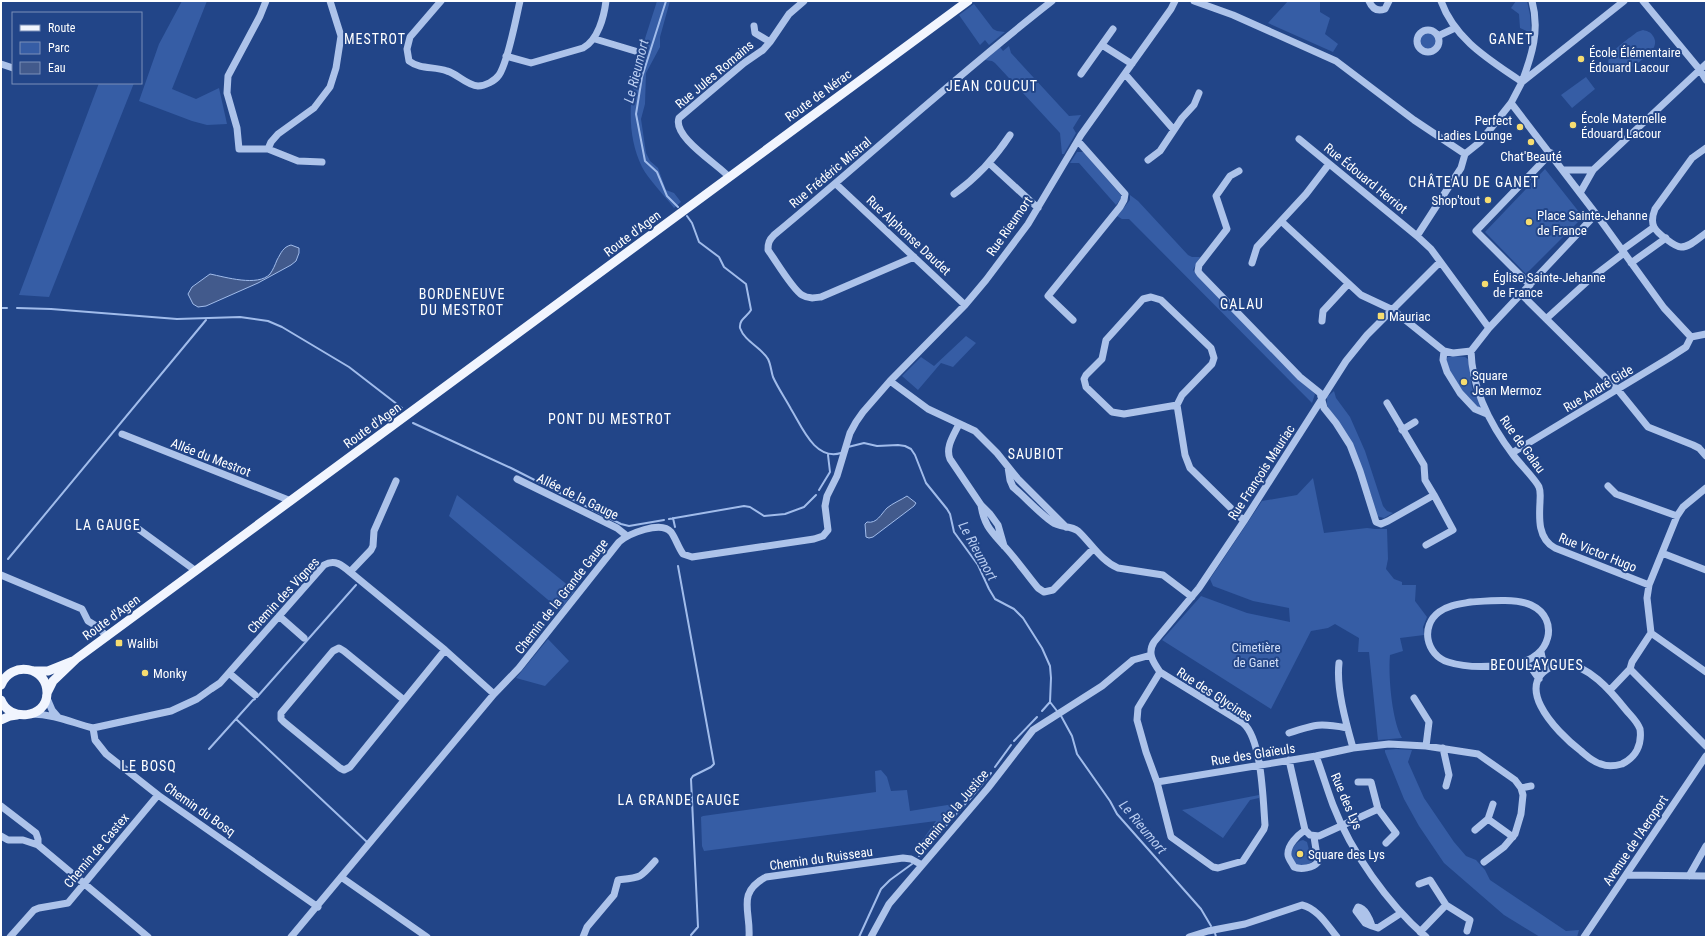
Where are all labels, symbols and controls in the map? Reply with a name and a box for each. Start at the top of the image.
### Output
legend [12,12,142,84]
text: Route [48,21,76,35]
district label: MESTROT [344,31,406,47]
district label: GANET [1489,31,1533,47]
water label: Le Rieumort [620,37,652,104]
street label: Rue Jules Romains [672,37,757,111]
text: Parc [48,41,70,55]
place label: École Élémentaire Édouard Lacour [1589,45,1681,75]
marker: École Élémentaire Édouard Lacour [1576,54,1586,64]
text: Eau [48,61,66,75]
street label: Route de Nérac [782,66,854,124]
district label: JEAN COUCUT [946,78,1038,94]
place label: École Maternelle Édouard Lacour [1581,111,1666,141]
place label: Perfect Ladies Lounge [1437,113,1512,143]
marker: École Maternelle Édouard Lacour [1568,120,1578,130]
marker: Perfect Ladies Lounge [1515,122,1525,132]
street label: Rue Frédéric Mistral [786,134,874,211]
marker: Chat'Beauté [1526,137,1536,147]
street label: Rue Édouard Herriot [1321,140,1410,217]
place label: Chat'Beauté [1500,149,1562,164]
district label: CHÂTEAU DE GANET [1409,173,1539,190]
street label: Rue Alphonse Daudet [863,193,954,278]
place label: Shop'tout [1432,193,1480,208]
street label: Rue Rieumort [983,194,1035,259]
marker: Shop'tout [1483,195,1493,205]
street label: Route d'Agen [601,207,664,260]
place label: Place Sainte-Jehanne de France [1537,208,1647,238]
marker: Place Sainte-Jehanne de France [1524,217,1534,227]
place label: Église Sainte-Jehanne de France [1493,270,1606,300]
marker: Église Sainte-Jehanne de France [1480,279,1490,289]
district label: BORDENEUVE DU MESTROT [419,286,505,318]
district label: GALAU [1220,296,1264,312]
place label: Mauriac [1389,309,1431,324]
marker: Mauriac [1376,311,1386,321]
street label: Rue André Gide [1561,362,1636,415]
place label: Square Jean Mermoz [1472,368,1542,398]
marker: Square Jean Mermoz [1459,377,1469,387]
street label: Route d'Agen [341,400,404,451]
district label: PONT DU MESTROT [548,411,672,427]
street label: Rue de Galau [1497,413,1548,476]
street label: Rue François Mauriac [1225,422,1298,523]
street label: Allée du Mestrot [169,435,253,480]
district label: SAUBIOT [1008,446,1064,462]
street label: Allée de la Gauge [534,470,621,523]
district label: LA GAUGE [75,517,141,533]
water label: Le Rieumort [955,519,1001,584]
street label: Rue Victor Hugo [1557,530,1639,575]
street label: Chemin de la Grande Gauge [512,536,611,657]
street label: Chemin des Vignes [244,554,322,636]
street label: Route d'Agen [80,592,143,643]
place label: Walibi [127,636,158,651]
marker: Walibi [114,638,124,648]
park label: Cimetière de Ganet [1231,640,1281,670]
district label: BEOULAYGUES [1490,657,1584,673]
street label: Rue des Glycines [1174,664,1255,724]
place label: Monky [153,666,188,681]
marker: Monky [140,668,150,678]
street label: Rue des Glaïeuls [1210,740,1296,769]
district label: LE BOSQ [121,758,177,774]
street label: Chemin de la Justice [911,767,992,858]
street label: Rue des Lys [1328,770,1365,832]
street label: Chemin du Bosq [161,779,238,840]
district label: LA GRANDE GAUGE [617,792,741,808]
street label: Avenue de l'Aeroport [1600,792,1671,888]
water label: Le Rieumort [1116,797,1171,858]
street label: Chemin de Castex [61,810,132,891]
street label: Chemin du Ruisseau [768,844,874,873]
place label: Square des Lys [1308,847,1385,862]
marker: Square des Lys [1295,849,1305,859]

